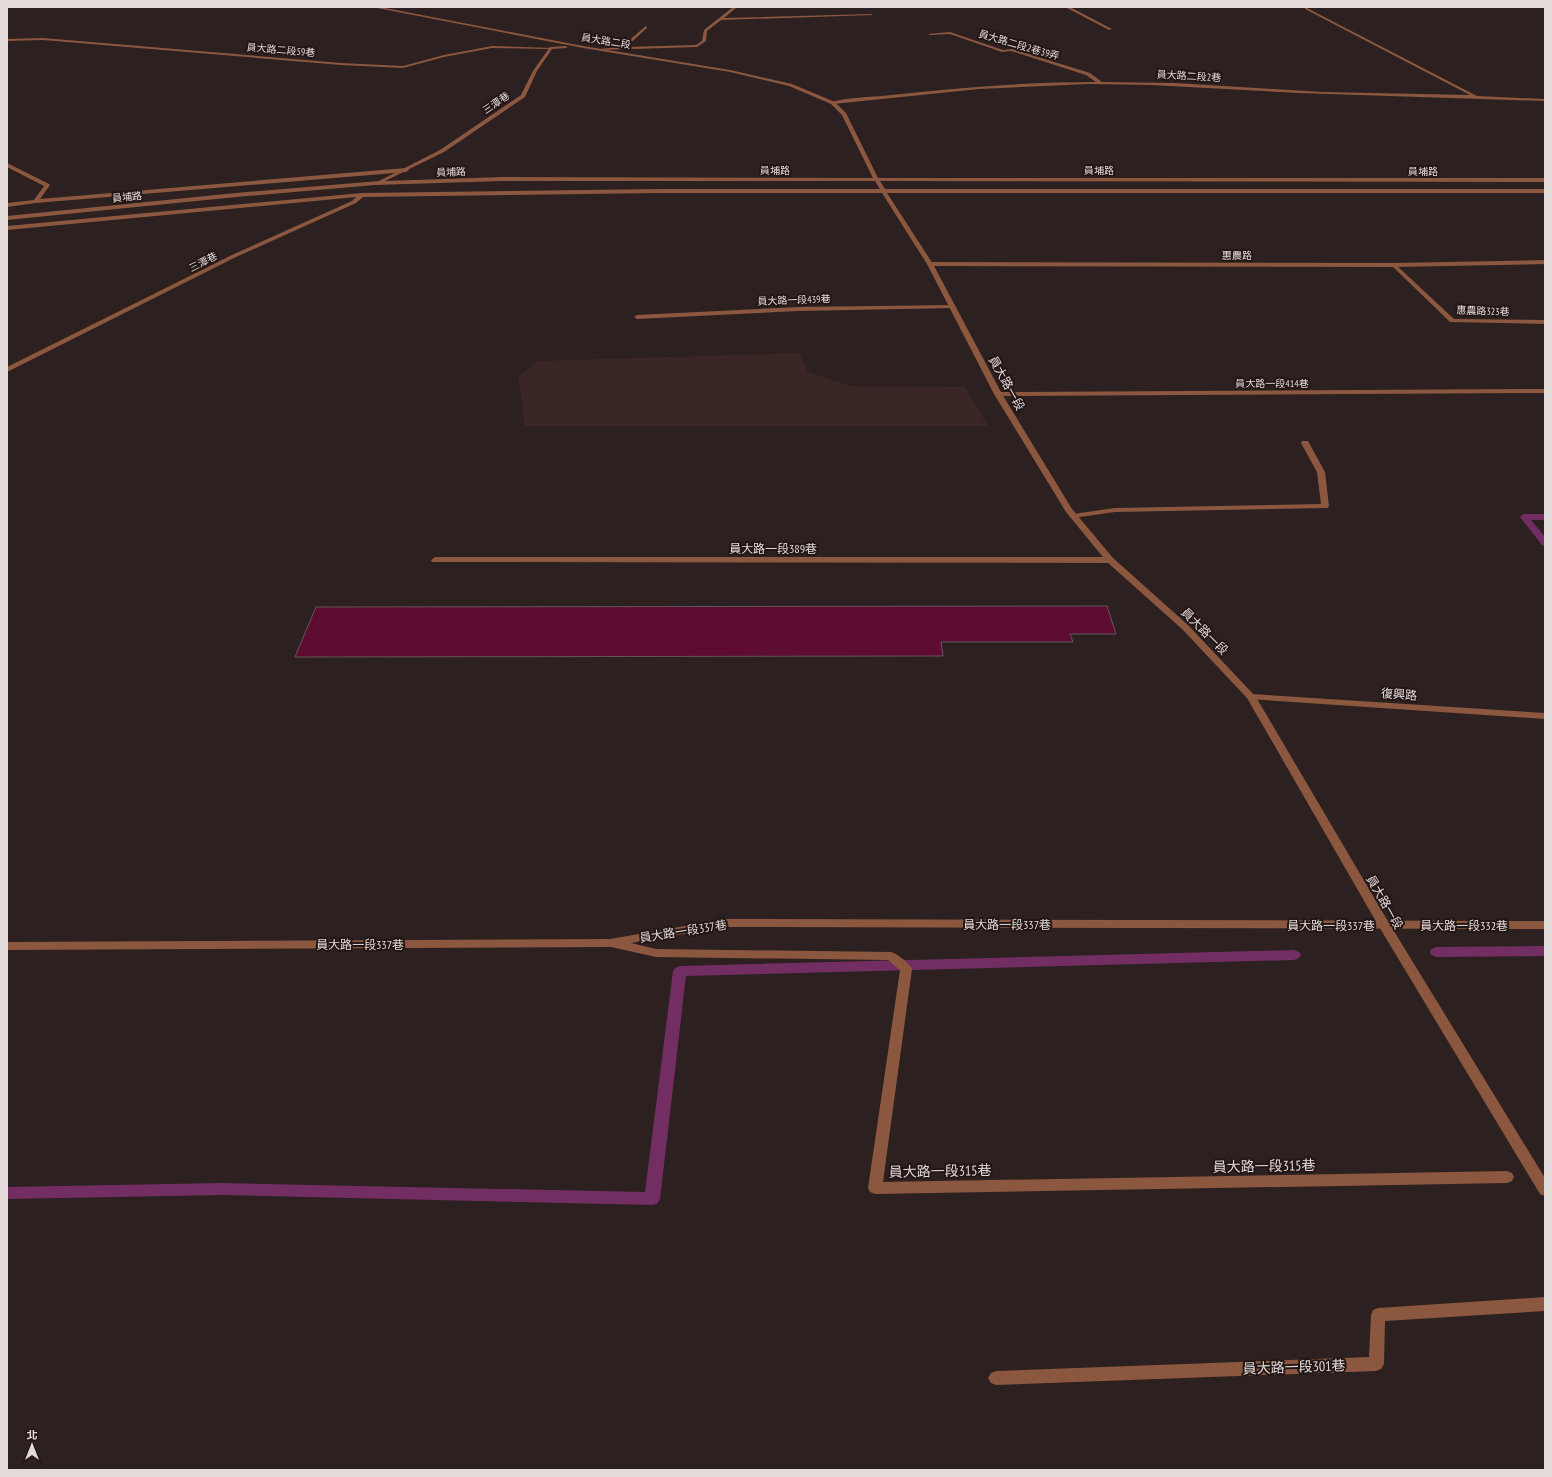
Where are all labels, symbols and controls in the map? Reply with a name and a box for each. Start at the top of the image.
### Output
street label: 員大路二段2巷39弄 [977,27,1061,63]
street label: 員大路二段 [580,31,632,51]
street label: 員大路二段59巷 [246,41,316,59]
street label: 員大路二段2巷 [1156,68,1222,84]
street label: 三潭巷 [480,89,512,117]
street label: 員埔路 [760,164,790,177]
street label: 員埔路 [1084,164,1114,177]
street label: 員埔路 [436,165,466,179]
street label: 員埔路 [1408,165,1438,178]
street label: 員埔路 [111,189,143,205]
street label: 三潭巷 [187,249,219,275]
street label: 惠農路 [1222,249,1252,262]
street label: 員大路一段439巷 [757,292,831,308]
street label: 惠農路323巷 [1456,304,1510,318]
street label: 員大路一段 [986,353,1028,413]
street label: 員大路一段414巷 [1235,377,1309,390]
street label: 員大路一段389巷 [729,541,817,556]
street label: 員大路一段 [1178,604,1232,658]
street label: 復興路 [1381,685,1417,703]
street label: 員大路一段 [1364,872,1406,932]
street label: 員大路一段337巷 [638,917,728,945]
street label: 員大路一段337巷 [963,917,1051,932]
street label: 員大路一段337巷 [1287,918,1375,933]
street label: 員大路一段332巷 [1420,918,1508,933]
street label: 員大路一段337巷 [316,937,404,952]
street label: 員大路一段315巷 [1212,1156,1316,1176]
street label: 員大路一段315巷 [888,1161,992,1181]
street label: 員大路一段301巷 [1242,1356,1346,1378]
north arrow [12,1425,52,1465]
text: 北 [27,1428,38,1442]

